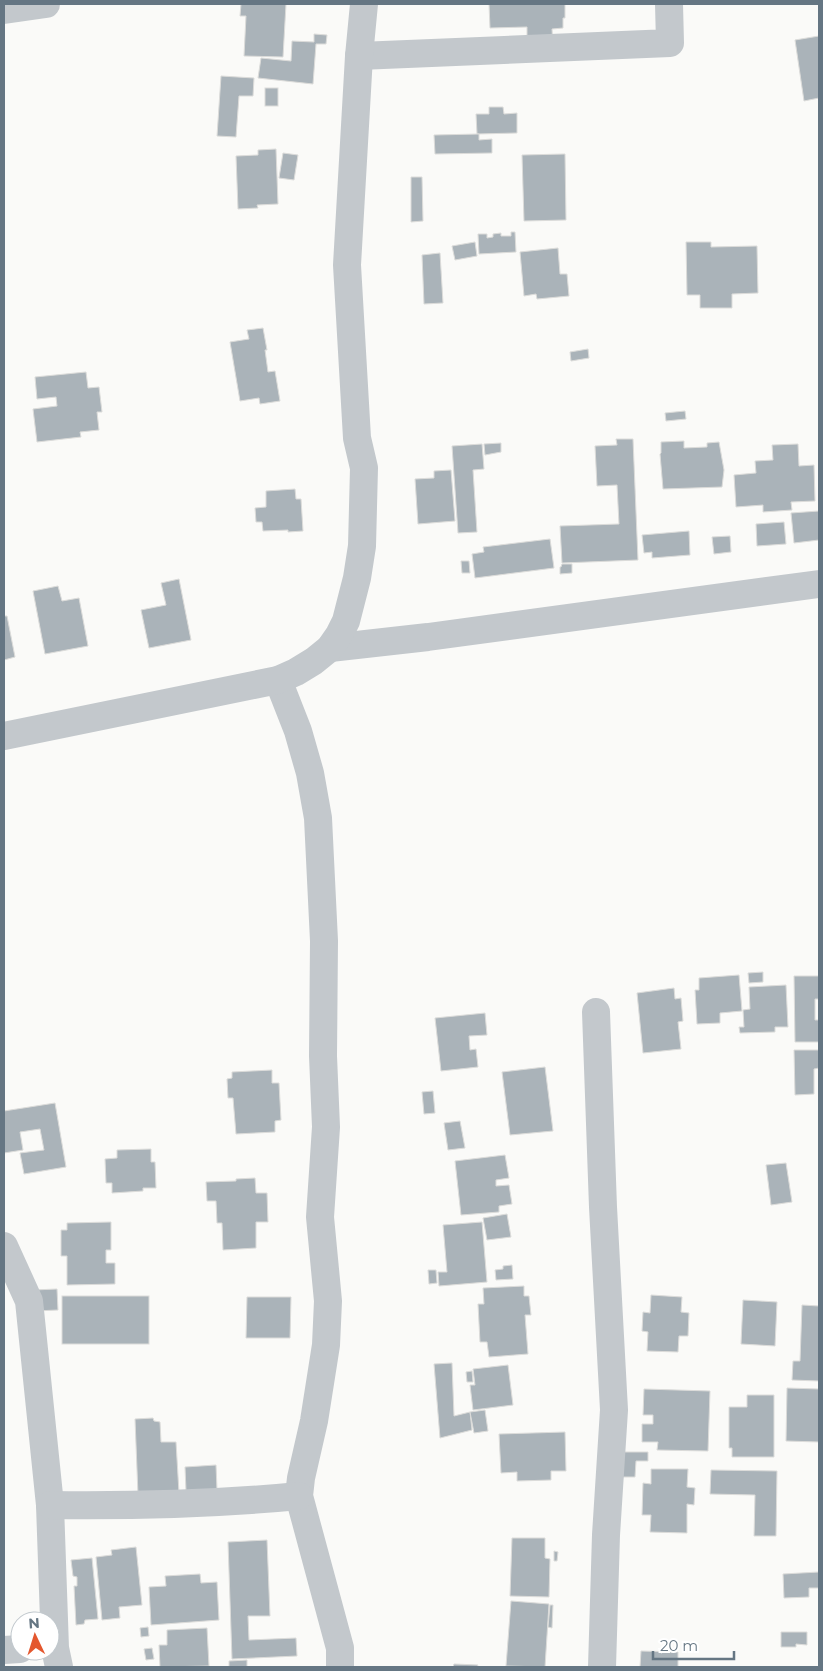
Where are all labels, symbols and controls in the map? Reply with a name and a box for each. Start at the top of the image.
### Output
north arrow [10,1611,60,1661]
text: N [28,1614,40,1632]
scale bar [653,1628,734,1660]
text: 20 m [660,1636,698,1655]

